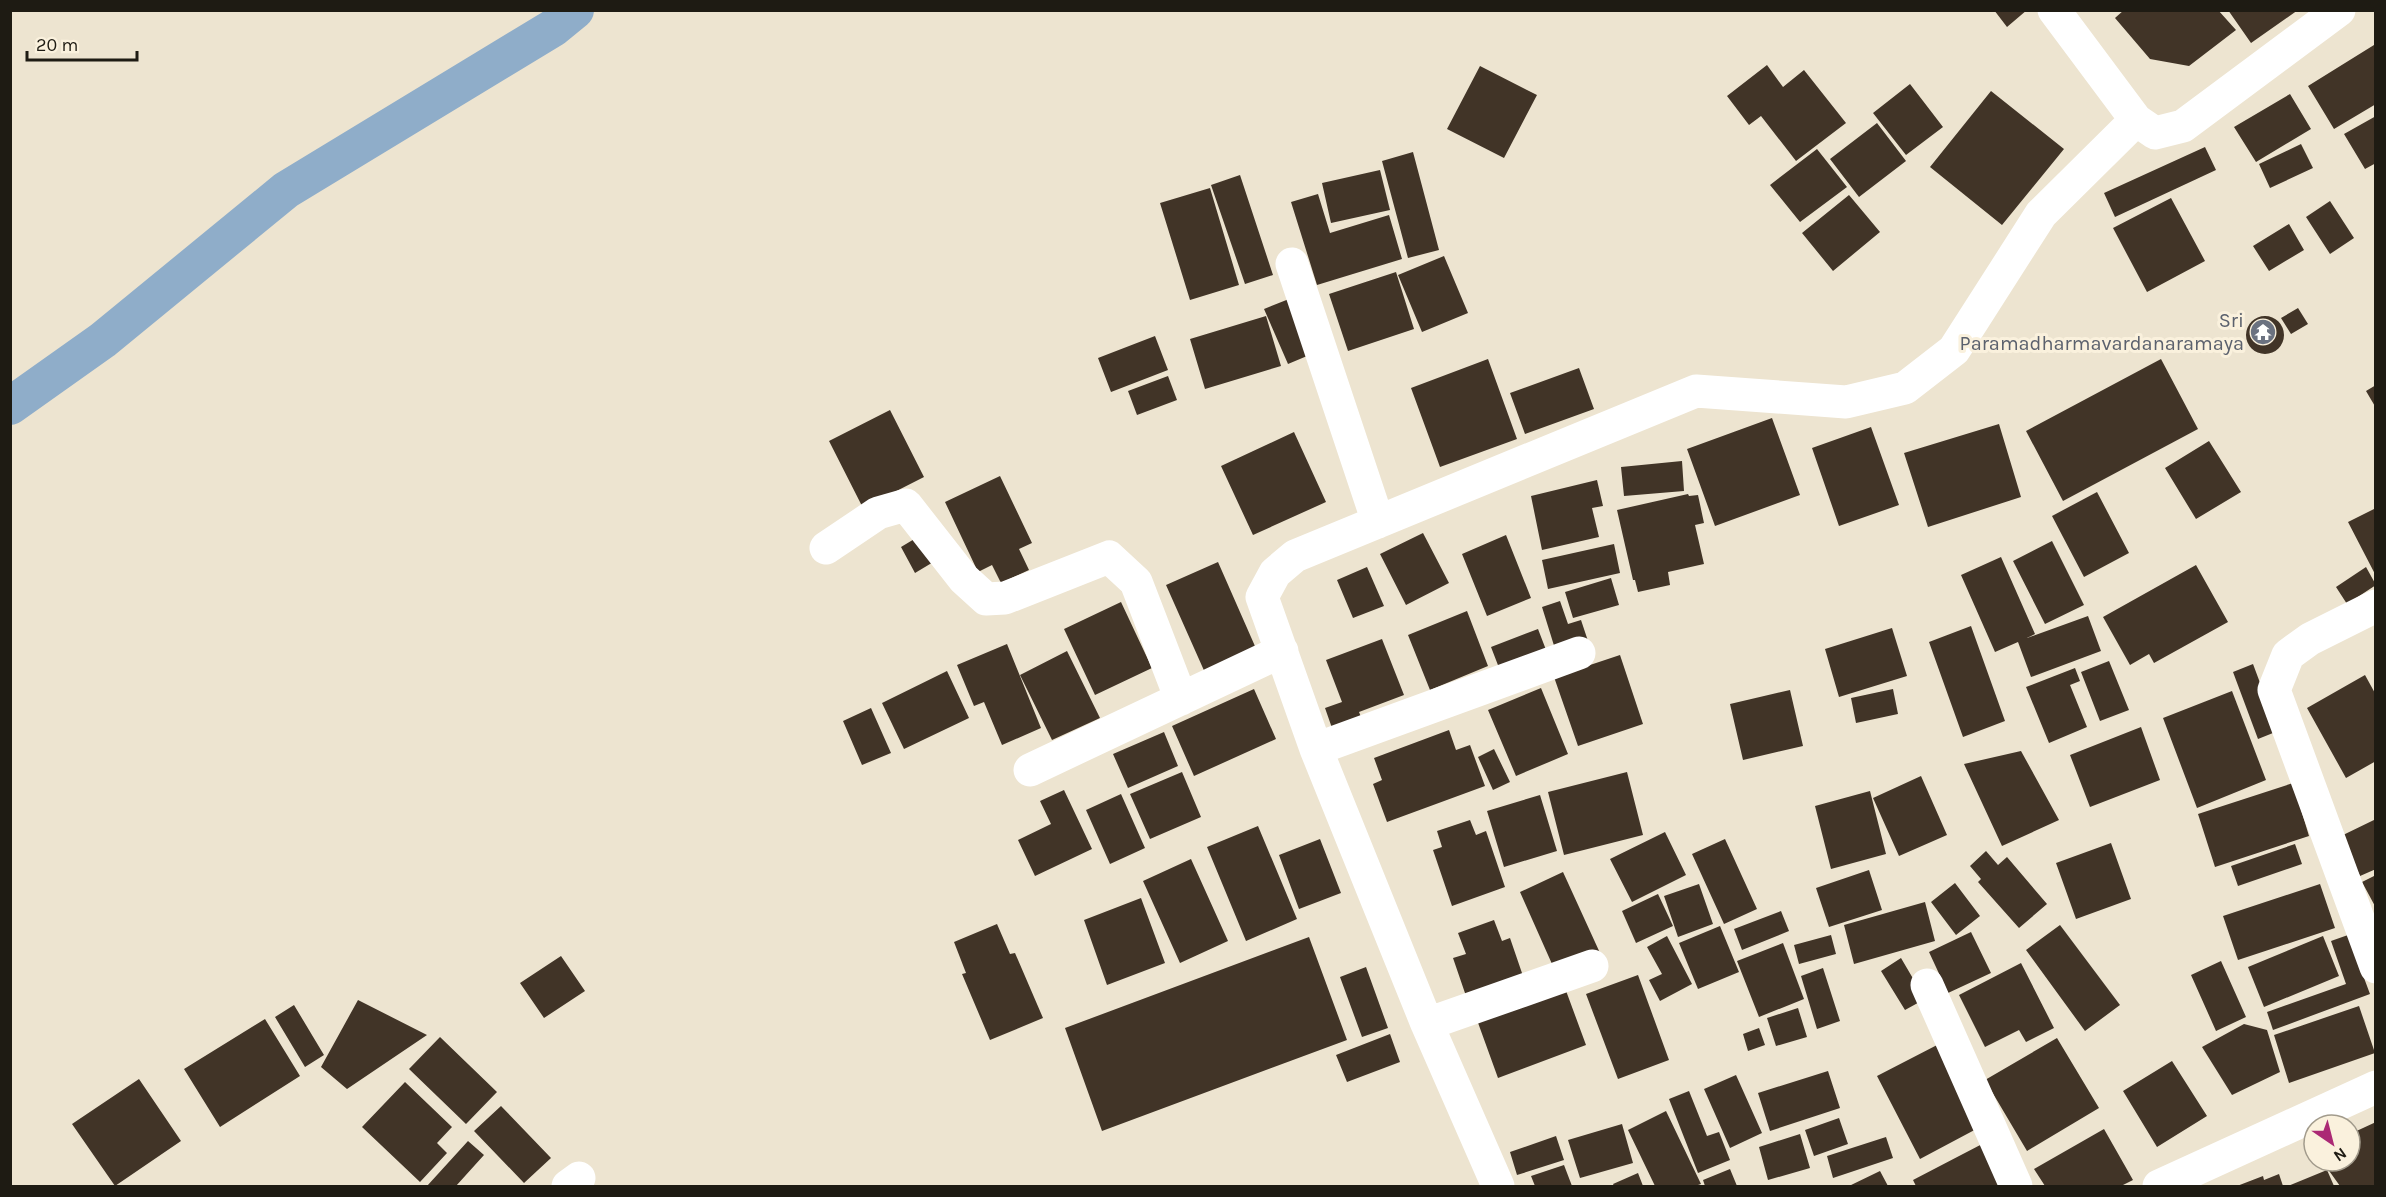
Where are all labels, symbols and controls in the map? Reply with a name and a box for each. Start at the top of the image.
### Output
scale bar [27,24,136,62]
text: 20 m [36,34,78,56]
place label: Sri Paramadharmavardanaramaya [1960,309,2244,355]
temple icon: Sri Paramadharmavardanaramaya [2248,317,2278,347]
north arrow [2302,1113,2362,1173]
text: N [2330,1144,2350,1166]

